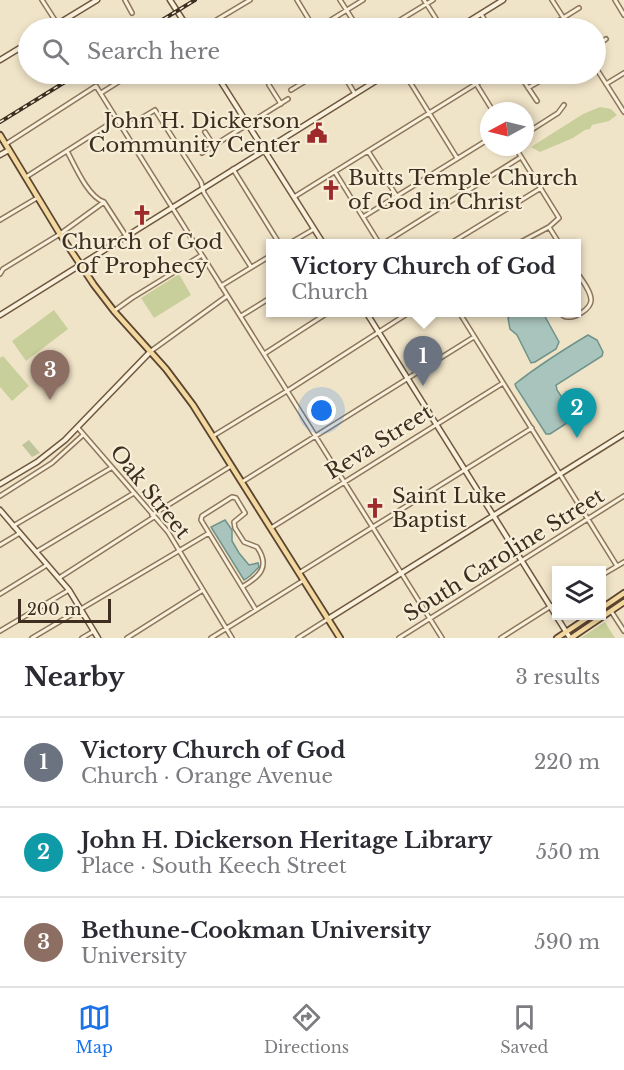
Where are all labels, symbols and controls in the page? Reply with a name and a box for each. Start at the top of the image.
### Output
search box [18,18,606,84]
icon: search [39,35,72,68]
text: Search here [87,38,220,65]
north arrow [480,102,534,156]
place label: John H. Dickerson Community Center [89,108,300,158]
public building icon: John H. Dickerson Community Center [305,121,329,145]
place label: Butts Temple Church of God in Christ [348,165,578,215]
church icon: Butts Temple Church of God in Christ [319,178,343,202]
church icon: Church of God of Prophecy [130,203,154,227]
place label: Church of God of Prophecy [61,229,223,279]
popup [266,239,581,317]
text: Victory Church of God [291,253,556,280]
text: Church [291,280,368,304]
pin: 1 [404,336,442,386]
pin: 3 [31,350,70,400]
pin: 2 [558,388,596,438]
your location [307,396,336,425]
street label: Reva Street [321,399,437,485]
street label: Oak Street [104,440,196,544]
place label: Saint Luke Baptist [392,483,506,533]
street label: South Caroline Street [399,483,609,627]
church icon: Saint Luke Baptist [363,496,387,520]
map controls [552,566,606,620]
button: layers [552,566,606,620]
scale bar [18,596,111,624]
text: 200 m [27,599,81,619]
text: Nearby [24,661,125,693]
text: 3 results [516,665,600,689]
text: Victory Church of God [81,737,345,764]
text: 1 [39,750,48,774]
text: 220 m [534,750,600,774]
text: Church · Orange Avenue [81,764,333,788]
text: John H. Dickerson Heritage Library [81,827,492,854]
text: 2 [37,840,50,864]
text: 550 m [536,840,600,864]
text: Place · South Keech Street [81,854,347,878]
text: Bethune-Cookman University [81,917,431,944]
text: 3 [37,930,50,954]
text: 590 m [534,930,600,954]
text: University [81,944,187,968]
tab: Map [76,1001,113,1057]
tab: Directions [264,1001,349,1057]
tab: Saved [500,1001,548,1057]

